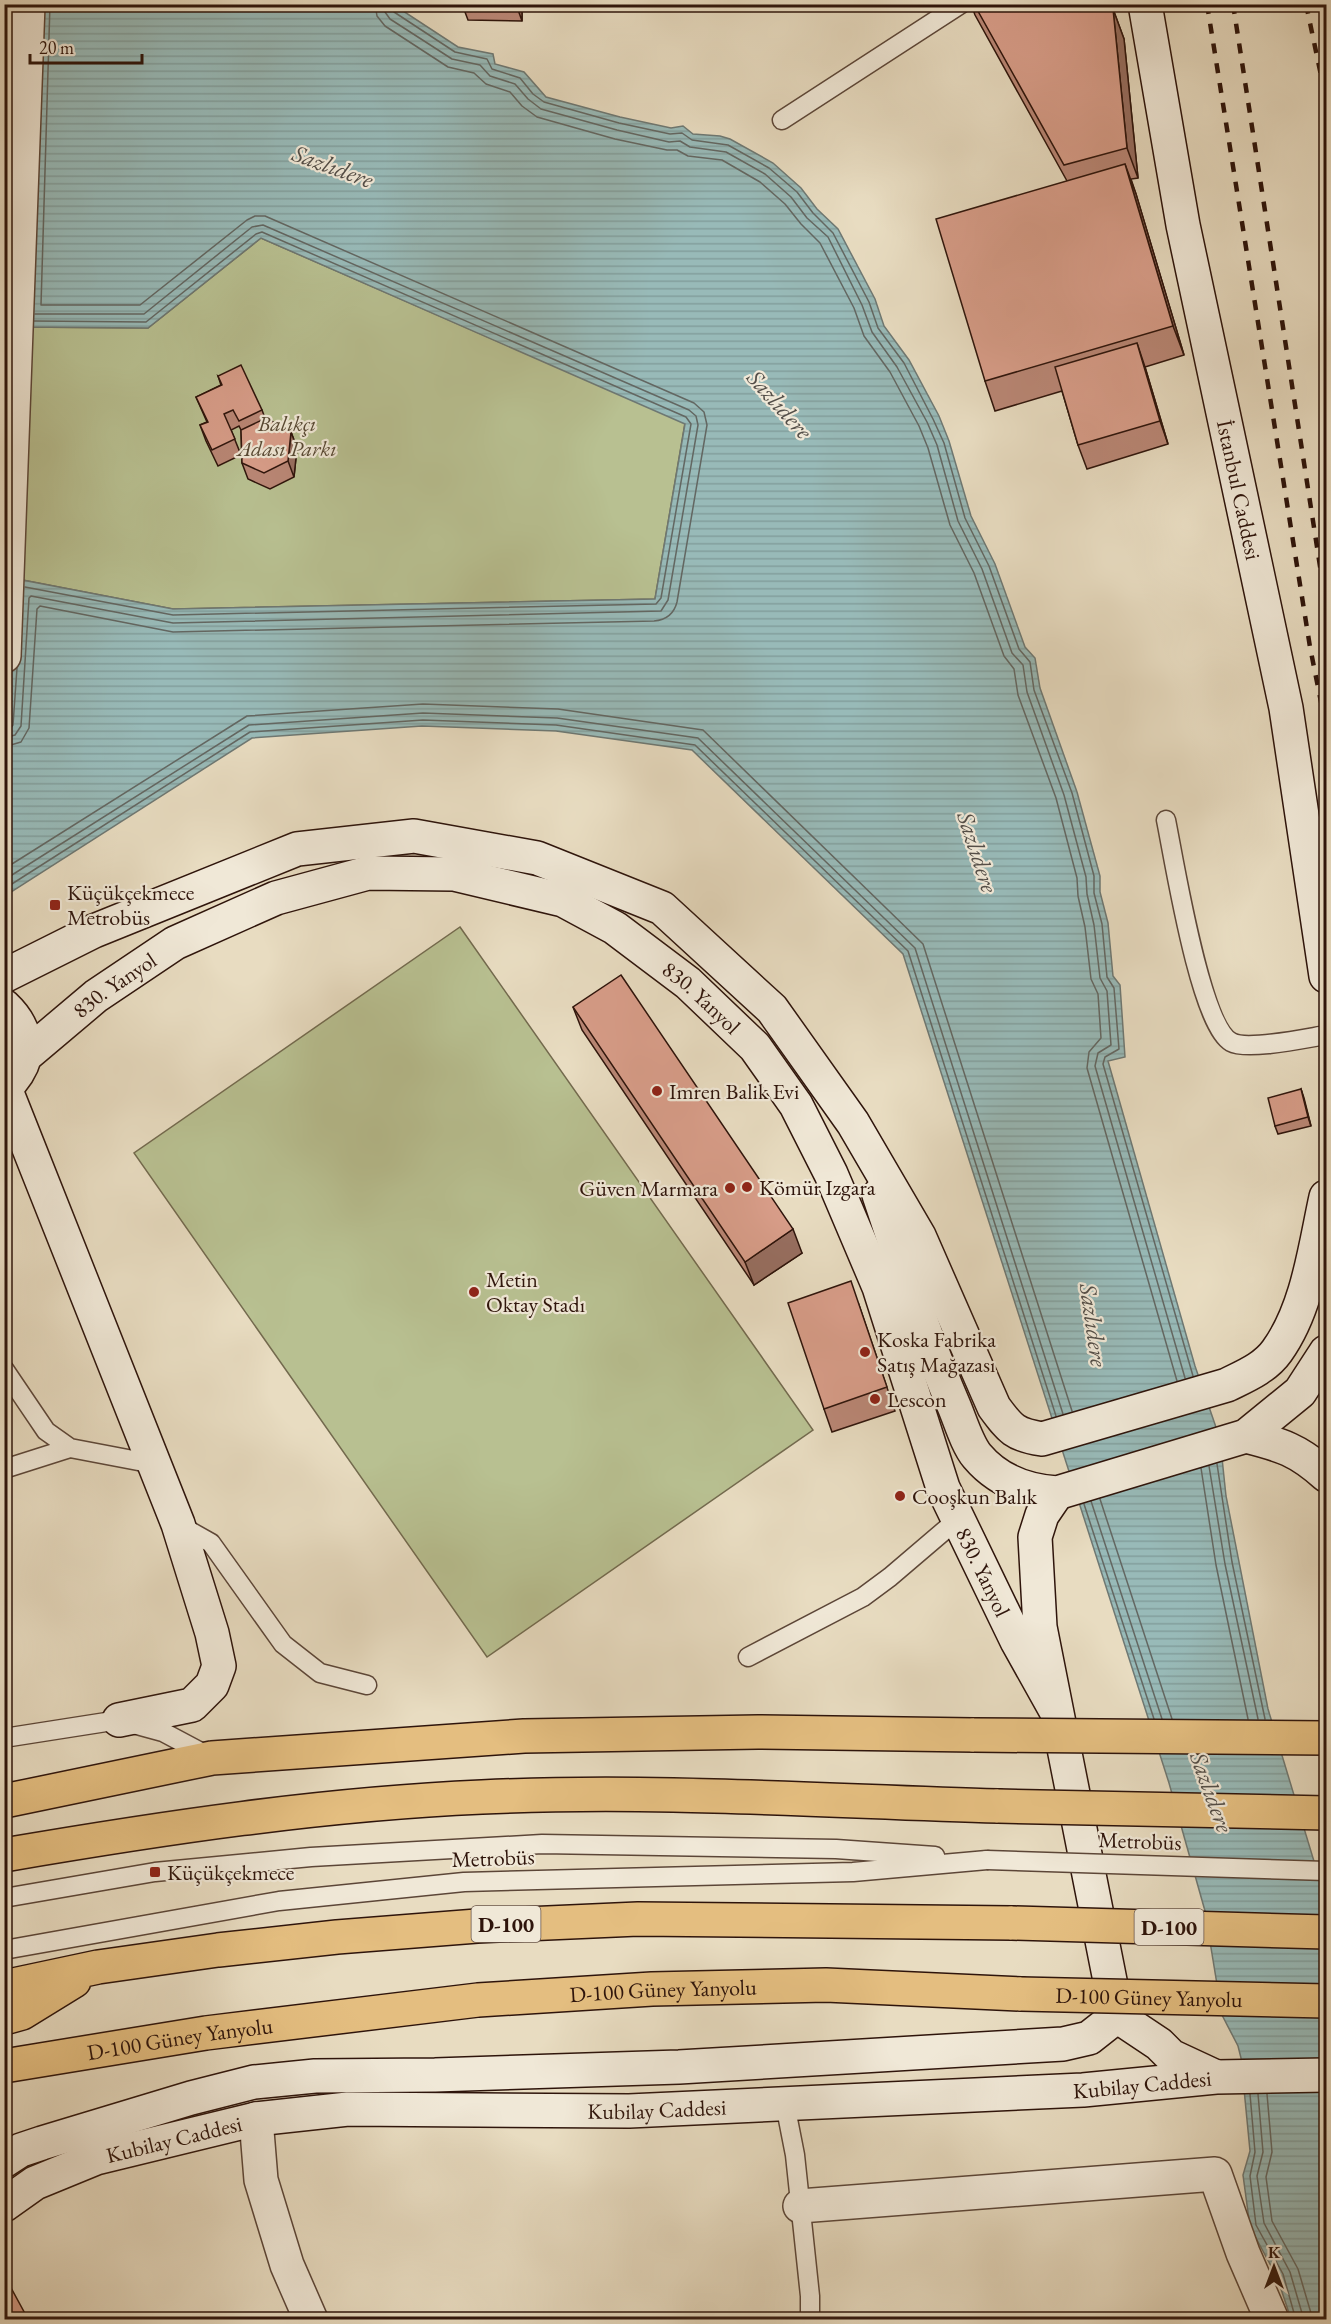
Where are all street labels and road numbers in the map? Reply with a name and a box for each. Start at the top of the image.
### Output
street label: İstanbul Caddesi [1210,417,1268,562]
street label: 830. Yanyol [66,945,162,1024]
street label: 830. Yanyol [657,954,747,1040]
street label: 830. Yanyol [950,1522,1017,1621]
street label: Metrobüs [1098,1825,1182,1857]
street label: Metrobüs [451,1842,535,1874]
road number: D-100 [472,1906,540,1942]
road number: D-100 [1134,1909,1204,1945]
street label: D-100 Güney Yanyolu [569,1972,757,2009]
street label: D-100 Güney Yanyolu [1055,1980,1243,2014]
street label: D-100 Güney Yanyolu [85,2010,275,2067]
street label: Kubilay Caddesi [1072,2063,1213,2105]
street label: Kubilay Caddesi [587,2092,727,2126]
street label: Kubilay Caddesi [103,2108,245,2170]

